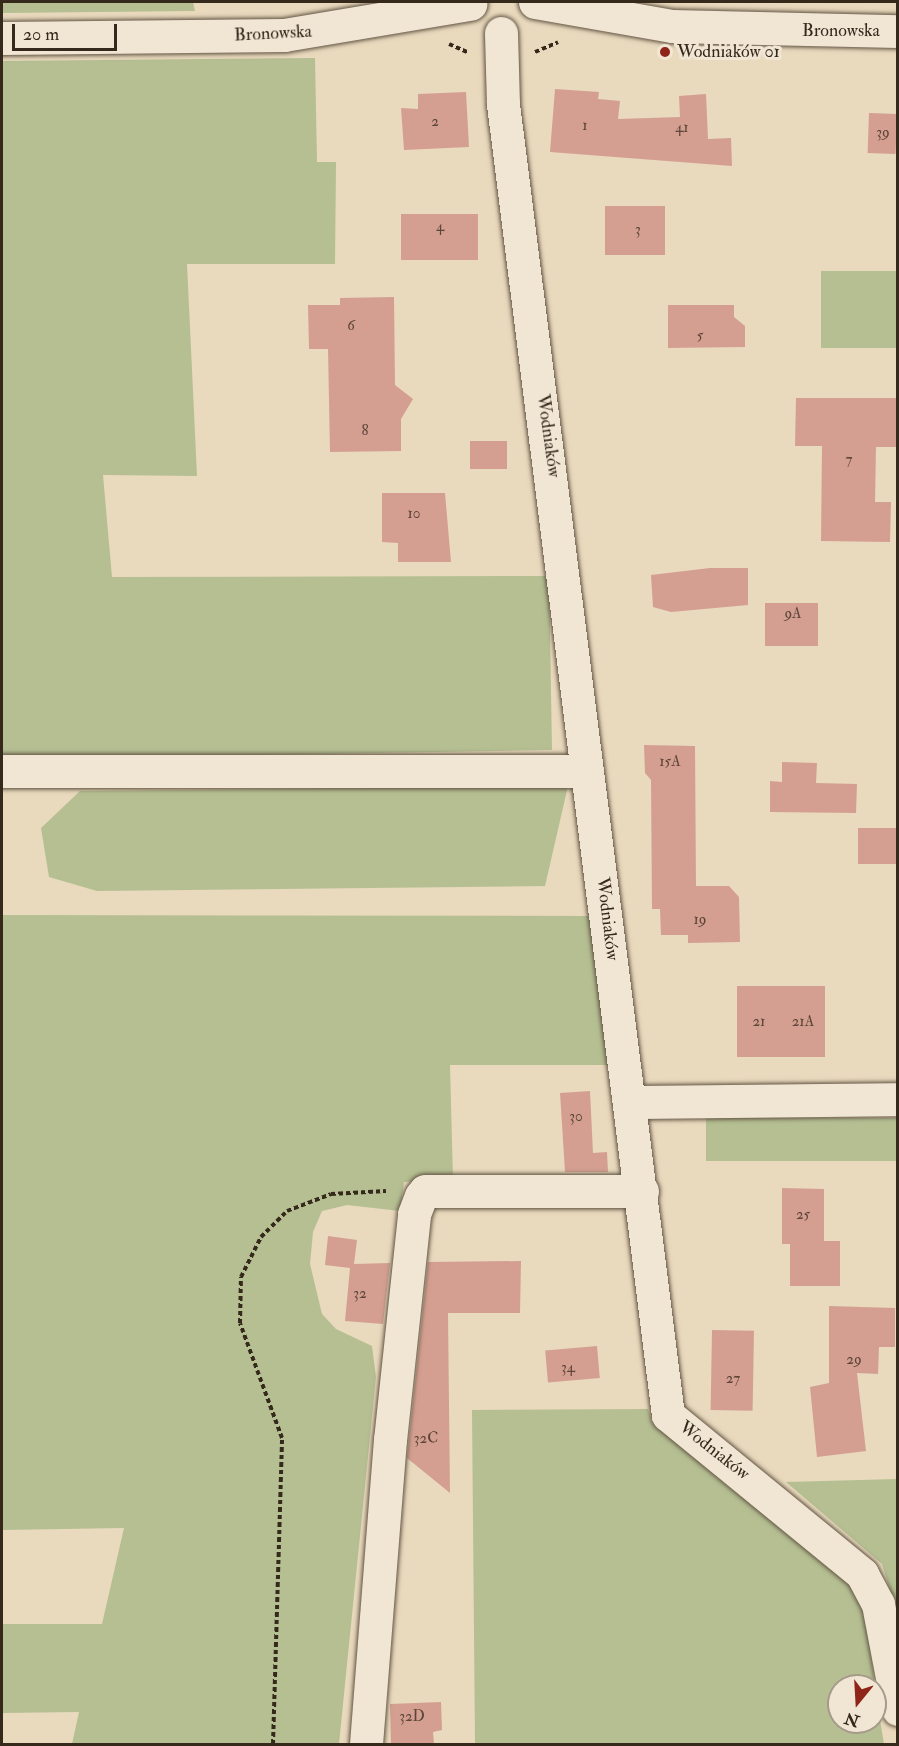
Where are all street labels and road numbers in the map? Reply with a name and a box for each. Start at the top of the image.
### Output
street label: Bronowska [802,20,880,42]
street label: Bronowska [234,21,312,47]
street label: Wodniaków [531,393,565,479]
street label: Wodniaków [591,876,623,962]
street label: Wodniaków [674,1417,754,1485]

